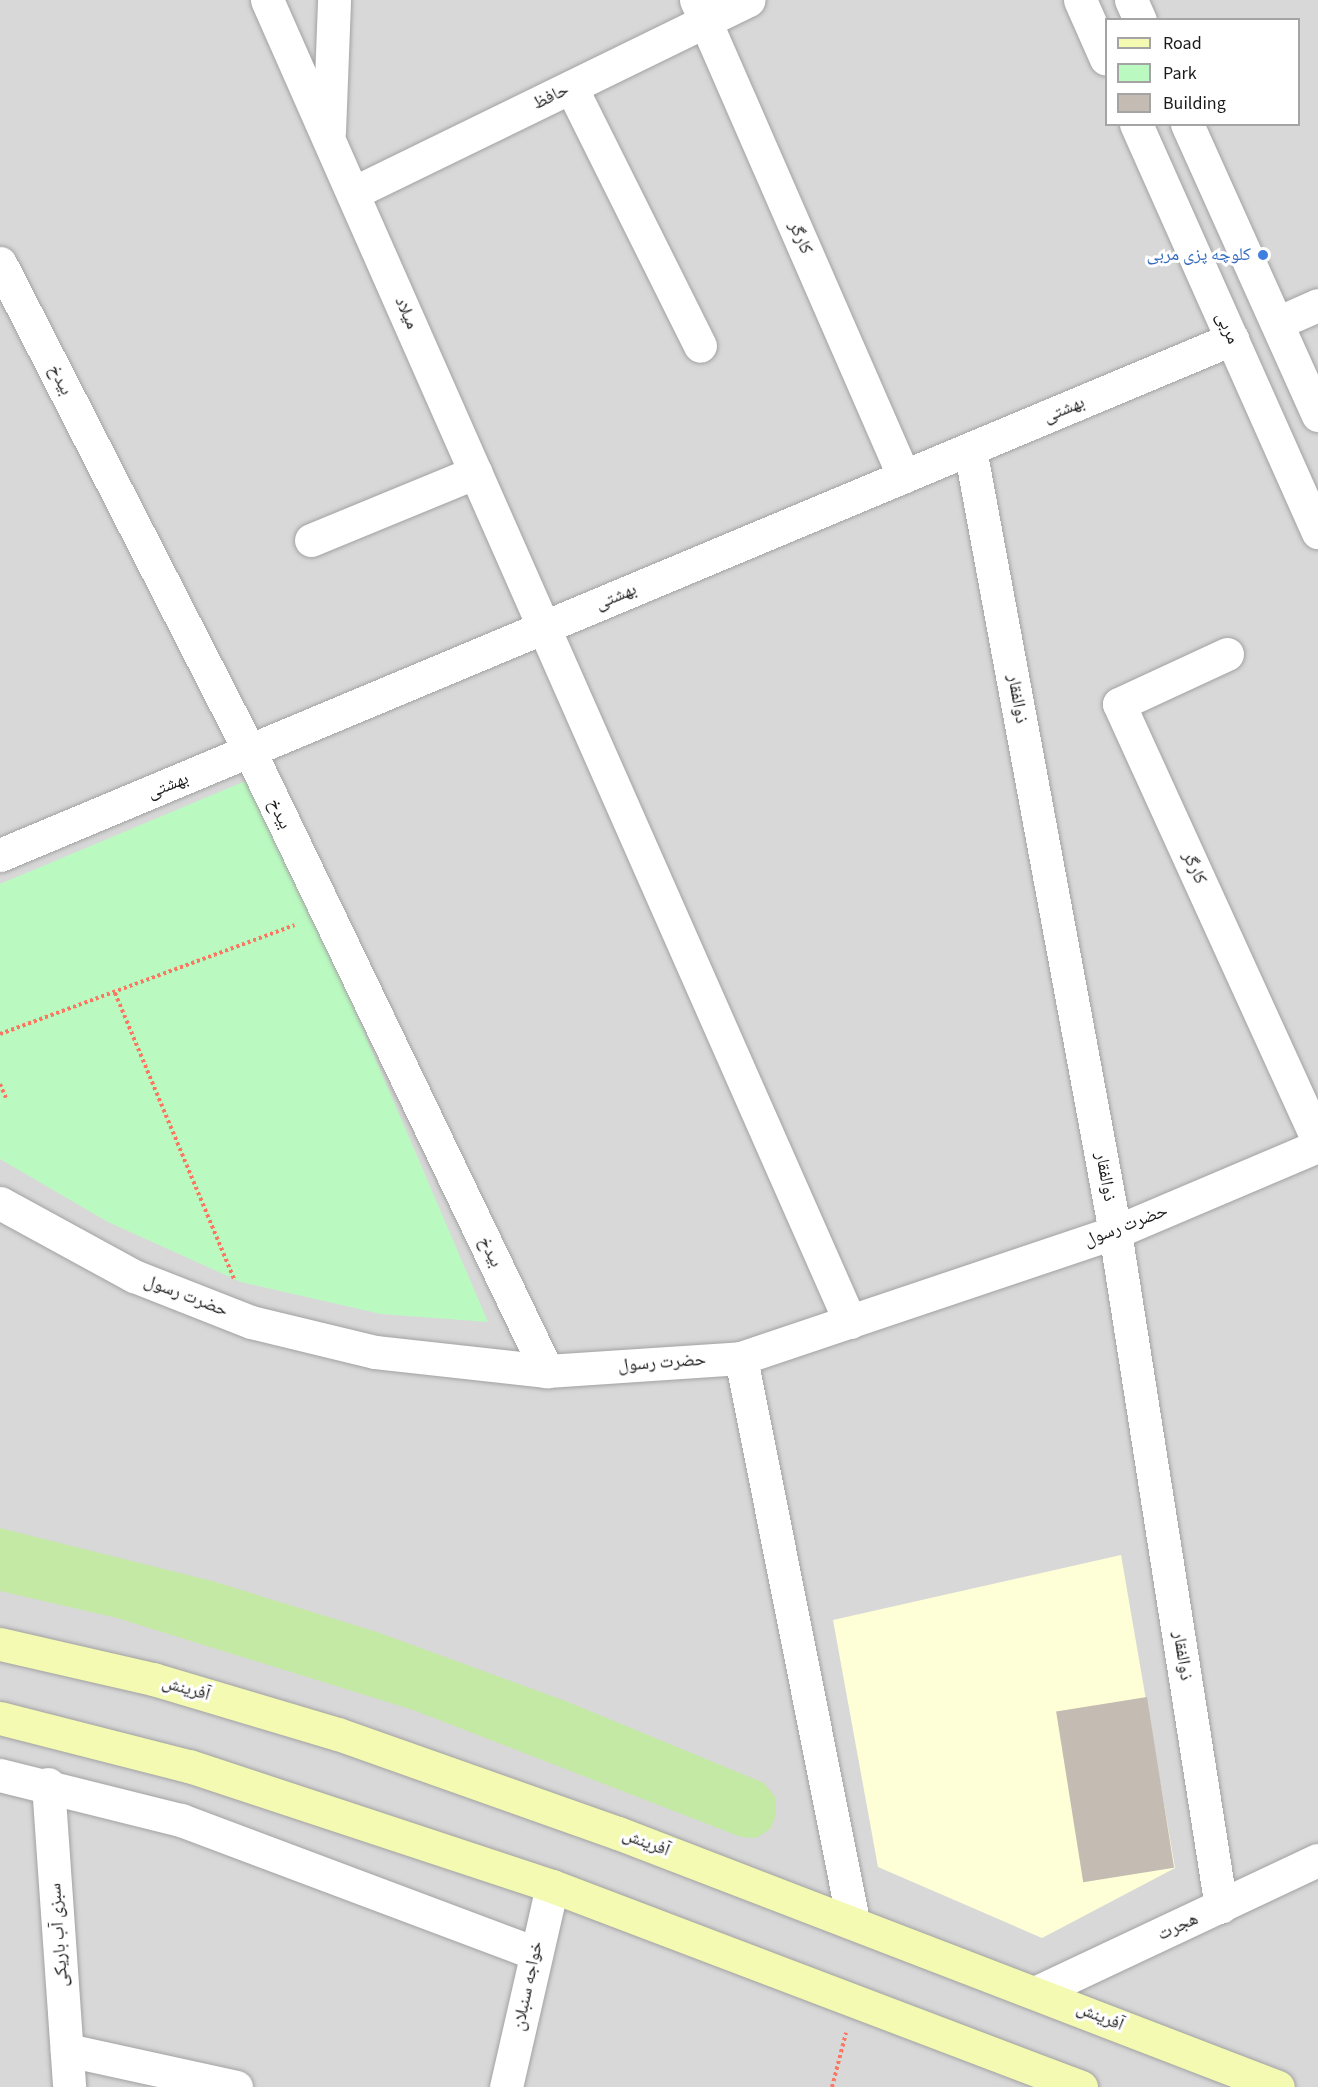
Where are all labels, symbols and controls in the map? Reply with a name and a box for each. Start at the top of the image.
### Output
legend [1105,18,1300,126]
text: Road [1163,31,1202,56]
text: Park [1163,61,1197,86]
street label: حافظ [529,79,573,115]
text: Building [1163,91,1226,116]
street label: کارگر [783,218,817,258]
place label: کلوچه پزی مربی [1147,244,1251,266]
marker: کلوچه پزی مربی [1256,248,1270,262]
street label: میلاد [389,293,423,333]
street label: مربی [1210,309,1244,347]
street label: بیدخ [43,361,77,399]
street label: بهشتی [1040,392,1088,428]
street label: بهشتی [592,579,640,615]
street label: ذوالفقار [1002,673,1032,725]
street label: بهشتی [144,768,192,804]
street label: بیدخ [262,795,296,833]
street label: کارگر [1177,848,1211,888]
street label: ذوالفقار [1090,1151,1120,1203]
street label: حضرت رسول [1081,1200,1171,1252]
street label: بیدخ [473,1233,507,1271]
street label: حضرت رسول [141,1270,231,1322]
street label: حضرت رسول [617,1349,707,1377]
street label: ذوالفقار [1167,1630,1197,1682]
street label: آفرینش [160,1672,212,1706]
street label: آفرینش [619,1824,673,1862]
street label: سبزی آب باریکی [45,1882,73,1988]
street label: هجرت [1154,1908,1202,1946]
street label: خواجه سنبلان [508,1939,548,2033]
street label: آفرینش [1073,1998,1127,2036]

